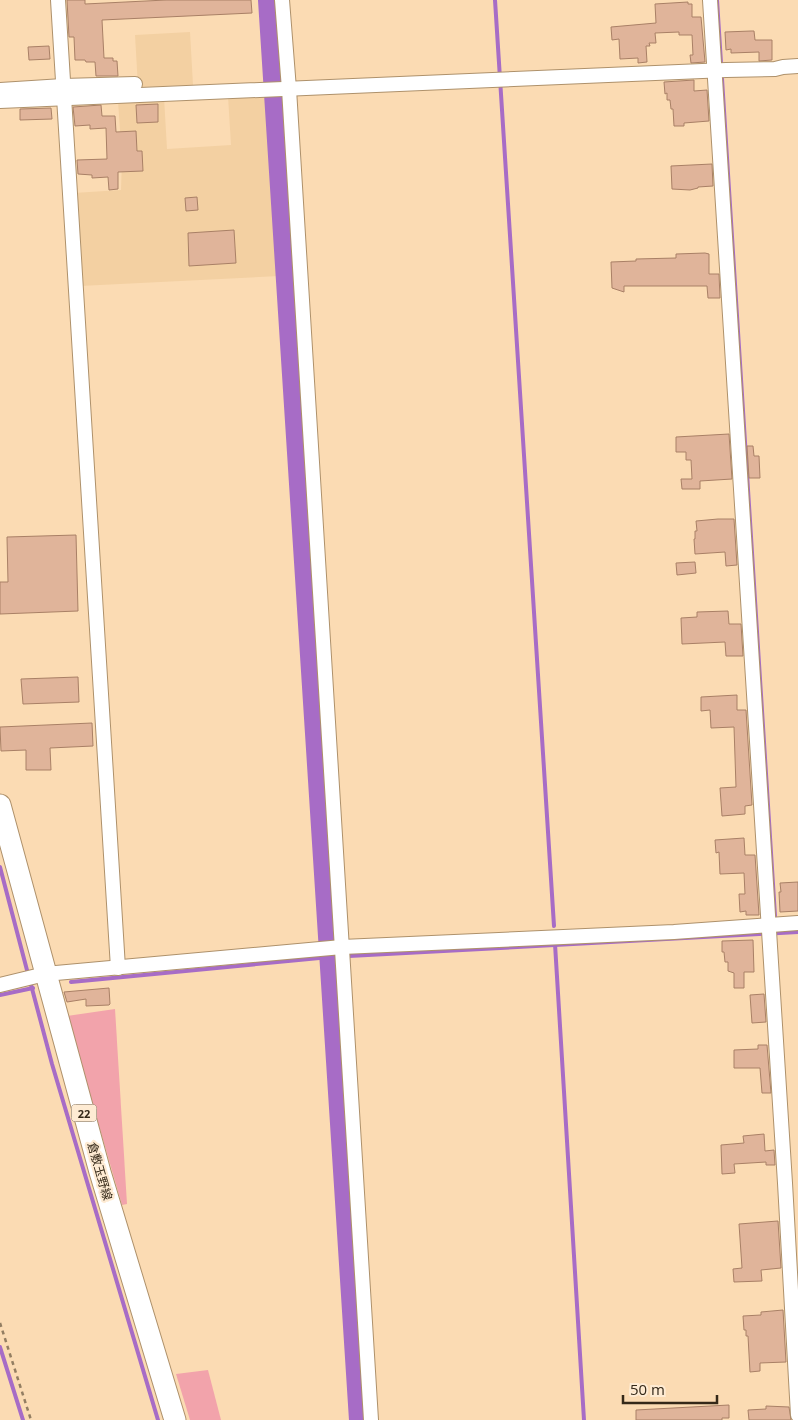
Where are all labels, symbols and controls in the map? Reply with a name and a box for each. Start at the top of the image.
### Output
road number: 22 [72,1104,96,1122]
street label: 倉敷玉野線 [84,1140,116,1202]
scale bar [623,1372,717,1404]
text: 50 m [630,1379,665,1399]

